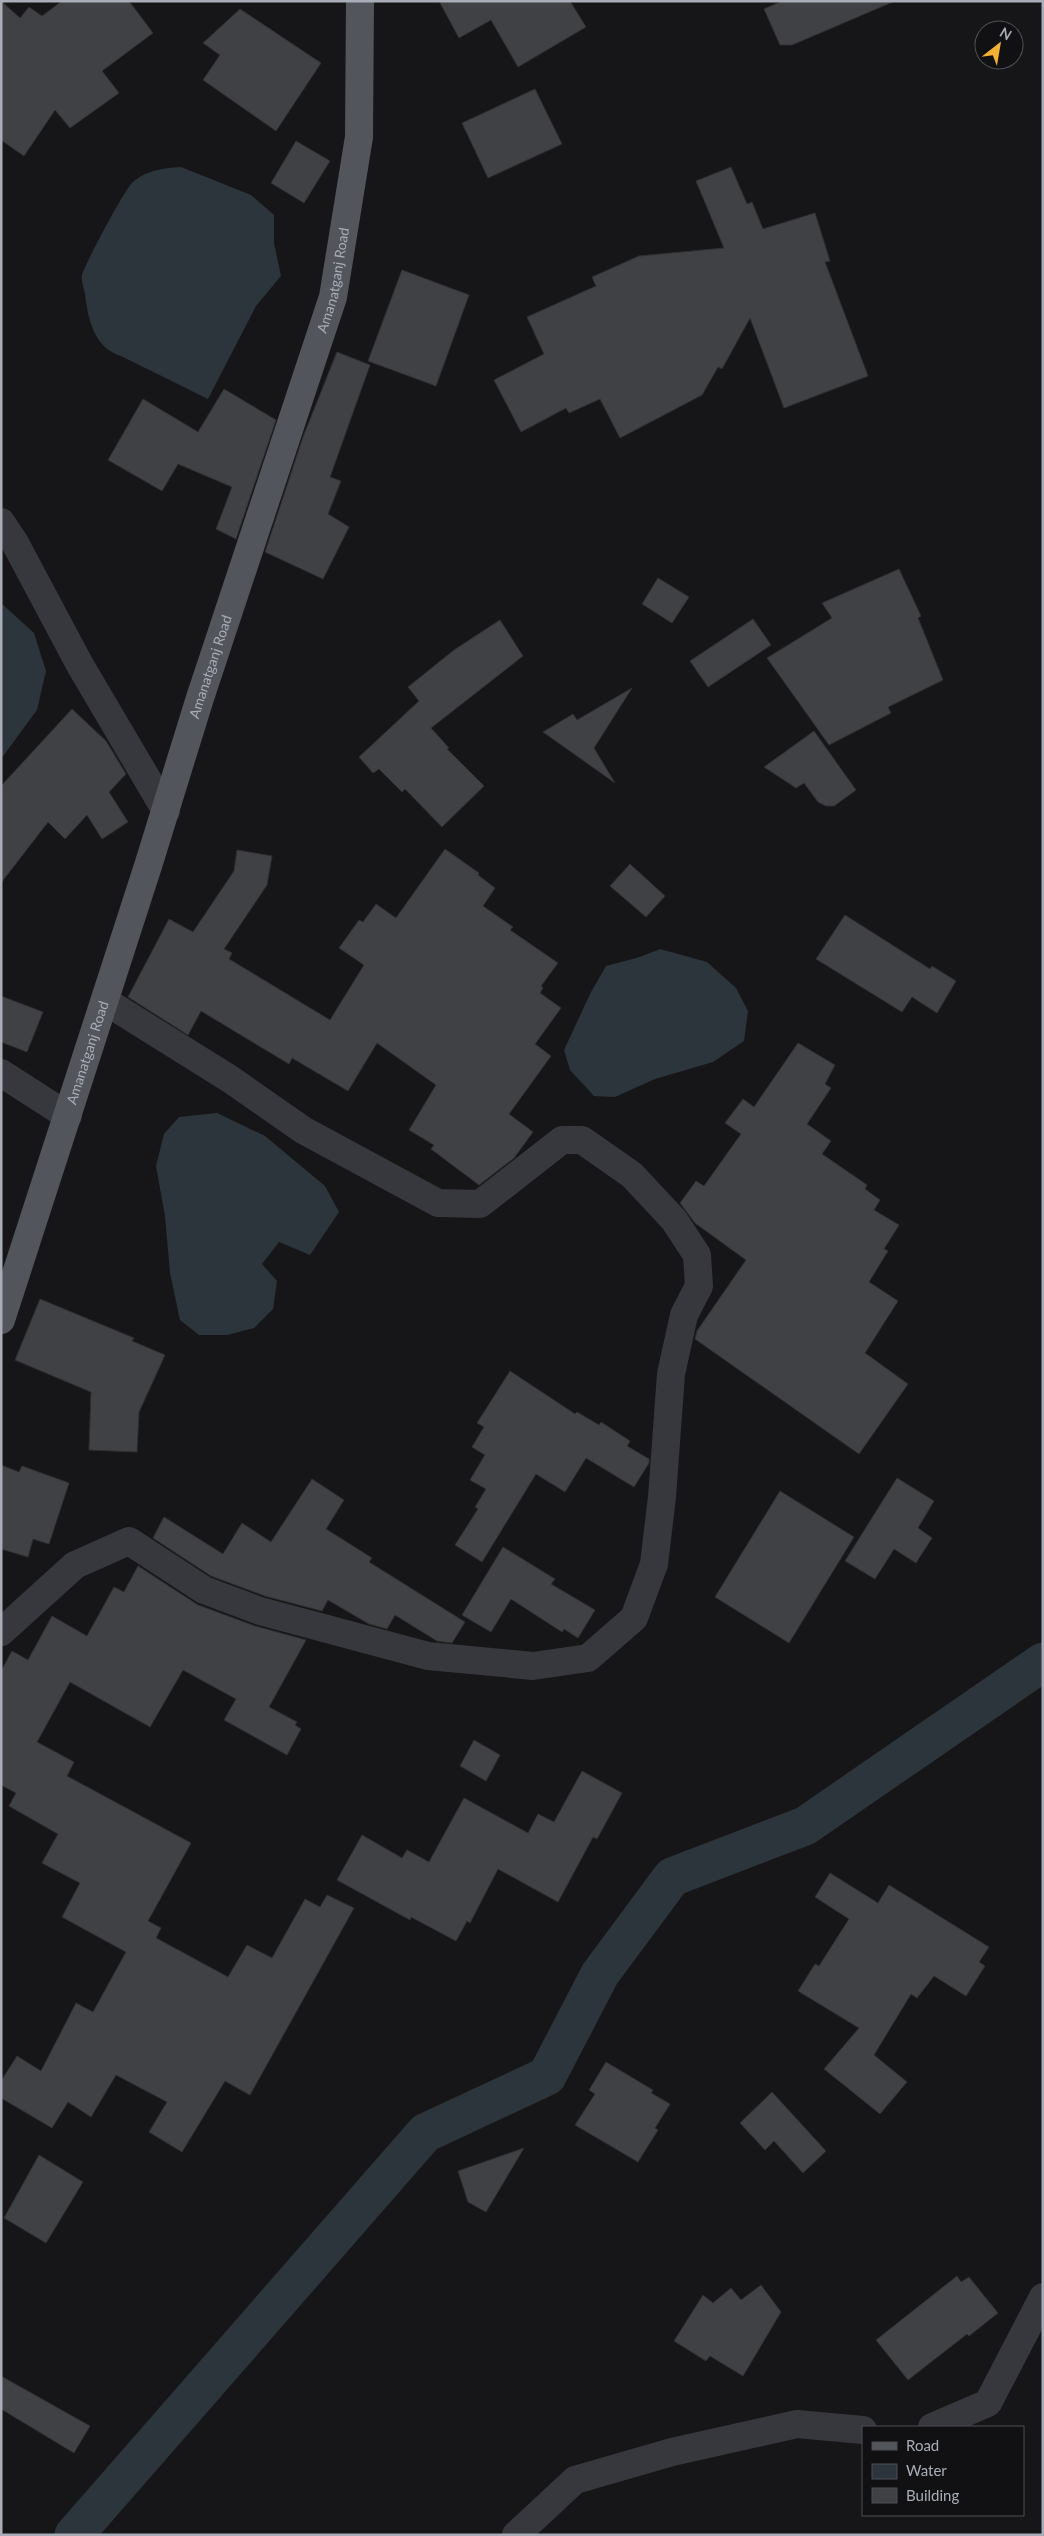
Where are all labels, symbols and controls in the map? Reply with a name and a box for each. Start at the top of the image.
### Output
north arrow [974,20,1024,70]
text: N [997,23,1015,43]
street label: Amanatganj Road [313,226,352,335]
street label: Amanatganj Road [185,613,235,720]
street label: Amanatganj Road [62,999,112,1106]
legend [862,2426,1024,2516]
text: Road [906,2436,939,2454]
text: Water [906,2461,947,2479]
text: Building [906,2486,959,2504]

